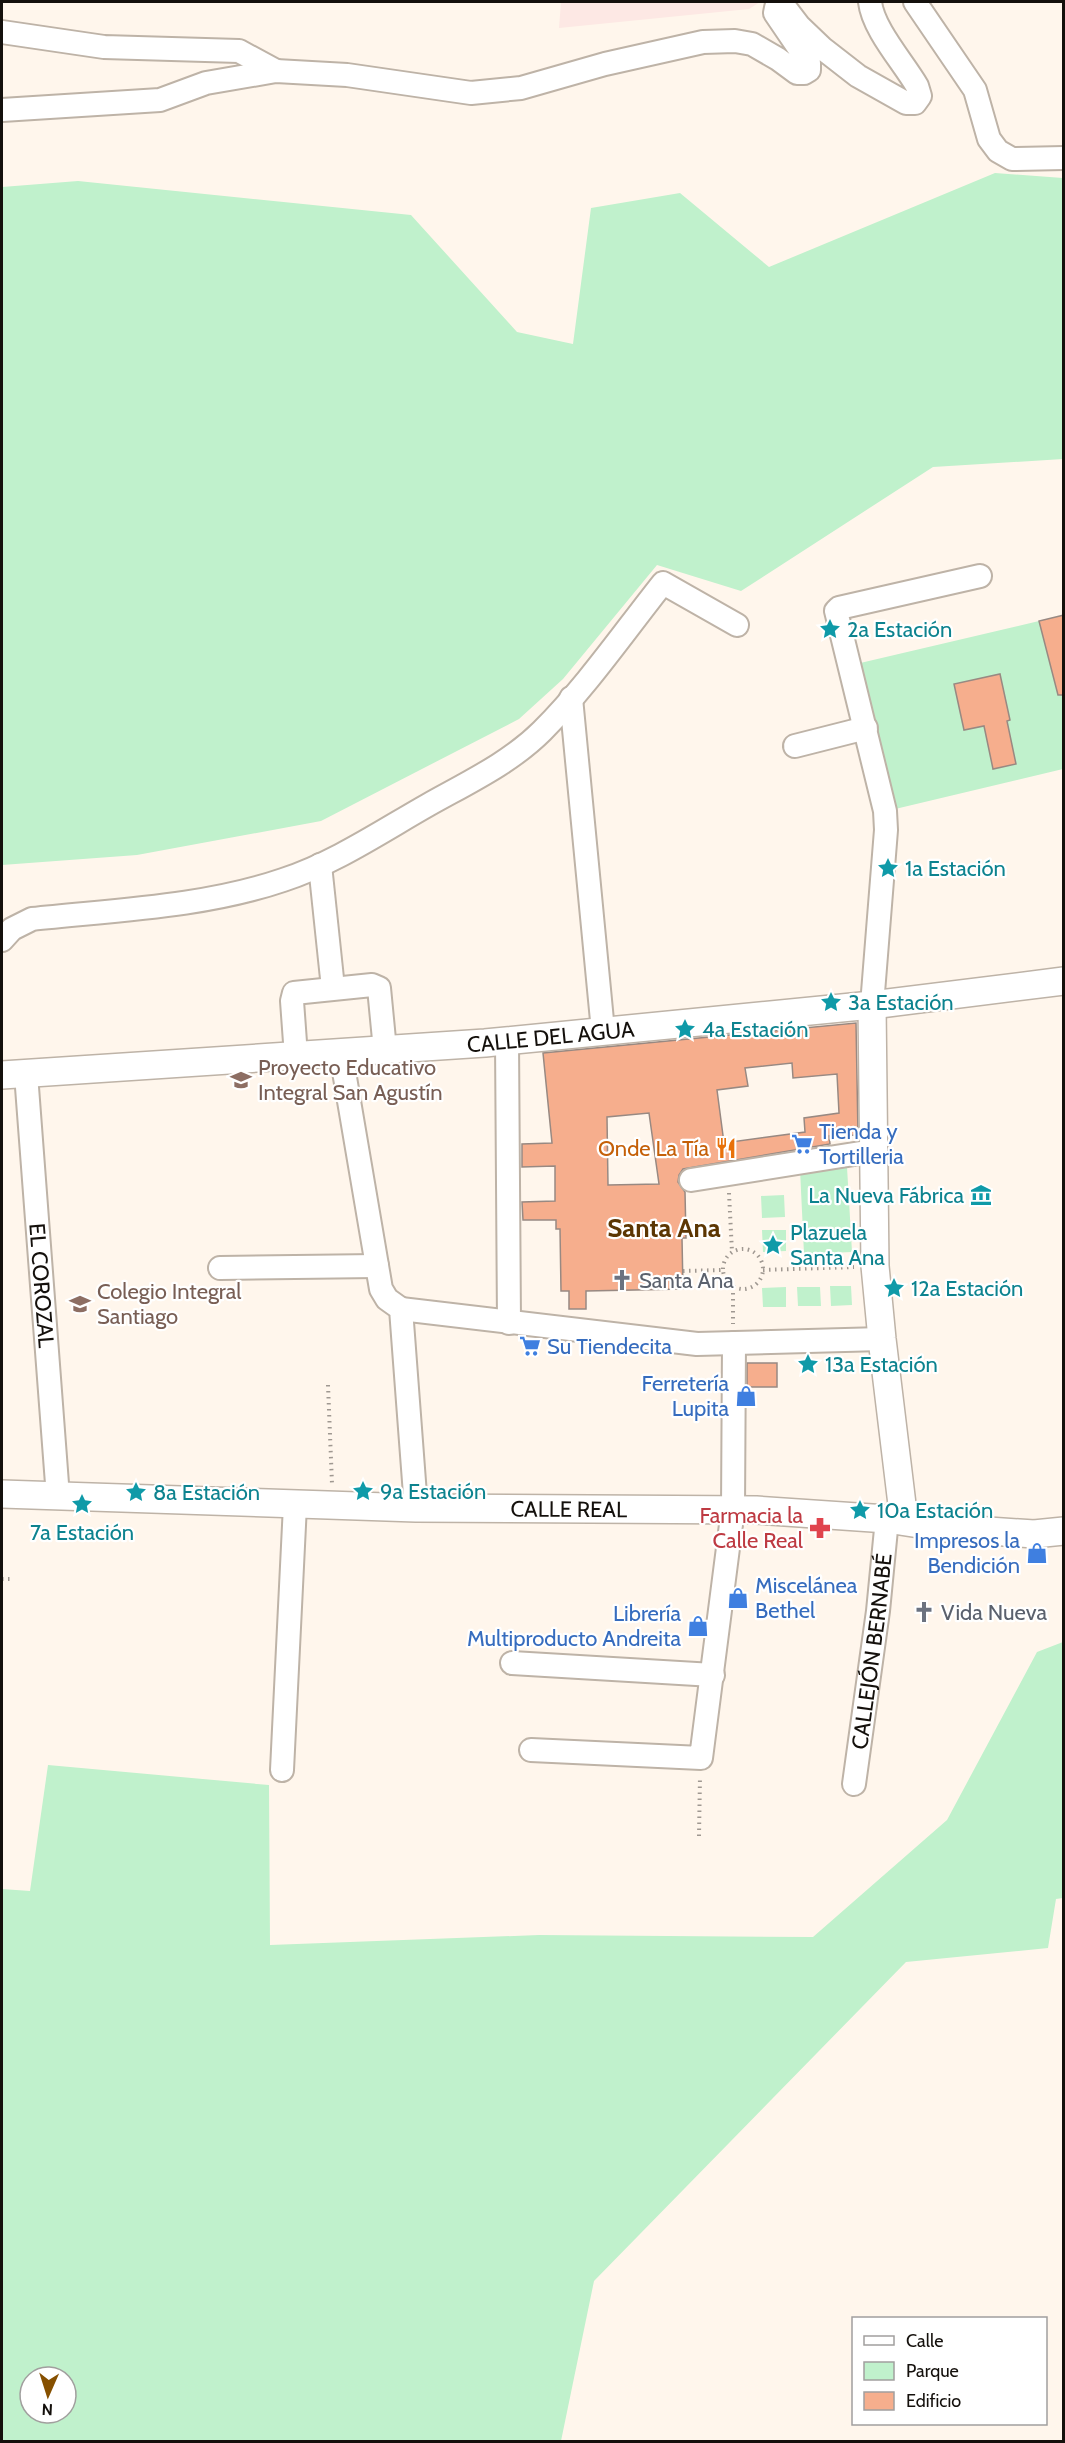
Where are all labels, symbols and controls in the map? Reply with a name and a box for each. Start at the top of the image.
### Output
place label: 2a Estación [847,616,952,643]
place icon: 2a Estación [818,617,842,641]
place label: 1a Estación [905,855,1006,882]
place icon: 1a Estación [876,856,900,880]
place label: 3a Estación [848,989,954,1016]
place icon: 3a Estación [819,990,843,1014]
street label: CALLE DEL AGUA [466,1015,636,1058]
place label: 4a Estación [702,1016,808,1043]
place icon: 4a Estación [673,1017,697,1041]
place label: Proyecto Educativo Integral San Agustín [258,1054,443,1106]
school or university icon: Proyecto Educativo Integral San Agustín [229,1068,253,1092]
place label: Tienda y Tortilleria [819,1118,904,1170]
supermarket icon: Tienda y Tortilleria [790,1132,814,1156]
place label: Onde La Tía [598,1135,709,1162]
restaurant icon: Onde La Tía [714,1136,738,1160]
place label: La Nueva Fábrica [808,1182,964,1209]
museum icon: La Nueva Fábrica [969,1183,993,1207]
district label: Santa Ana [607,1212,721,1244]
place label: Plazuela Santa Ana [790,1219,885,1271]
street label: EL COROZAL [23,1222,60,1349]
place icon: Plazuela Santa Ana [761,1233,785,1257]
place label: Santa Ana [639,1267,734,1294]
church icon: Santa Ana [610,1268,634,1292]
place label: 12a Estación [911,1275,1023,1302]
place icon: 12a Estación [882,1276,906,1300]
place label: Colegio Integral Santiago [97,1278,242,1330]
school or university icon: Colegio Integral Santiago [68,1292,92,1316]
place label: Su Tiendecita [547,1333,672,1360]
supermarket icon: Su Tiendecita [518,1334,542,1358]
place label: 13a Estación [825,1351,938,1378]
place icon: 13a Estación [796,1352,820,1376]
place label: Ferretería Lupita [642,1370,729,1422]
shop icon: Ferretería Lupita [734,1384,758,1408]
place label: 9a Estación [380,1478,486,1505]
place label: 8a Estación [153,1479,260,1506]
place icon: 9a Estación [351,1479,375,1503]
place icon: 8a Estación [124,1480,148,1504]
place icon: 7a Estación [70,1492,94,1516]
street label: CALLE REAL [510,1496,627,1523]
place label: 10a Estación [877,1497,993,1524]
place icon: 10a Estación [848,1498,872,1522]
place label: Farmacia la Calle Real [699,1502,804,1554]
pharmacy icon: Farmacia la Calle Real [808,1516,832,1540]
place label: 7a Estación [30,1519,134,1546]
place label: Impresos la Bendición [914,1527,1020,1579]
shop icon: Impresos la Bendición [1025,1541,1049,1565]
street label: CALLEJÓN BERNABÉ [846,1552,898,1751]
place label: Miscelánea Bethel [755,1572,858,1624]
shop icon: Miscelánea Bethel [726,1586,750,1610]
place label: Vida Nueva [941,1599,1047,1626]
place label: Librería Multiproducto Andreita [467,1600,681,1652]
church icon: Vida Nueva [912,1600,936,1624]
shop icon: Librería Multiproducto Andreita [686,1614,710,1638]
legend [852,2317,1047,2425]
text: Calle [906,2330,943,2352]
text: Parque [906,2360,959,2382]
north arrow [18,2365,78,2425]
text: Edificio [906,2390,961,2412]
text: N [41,2400,53,2419]

